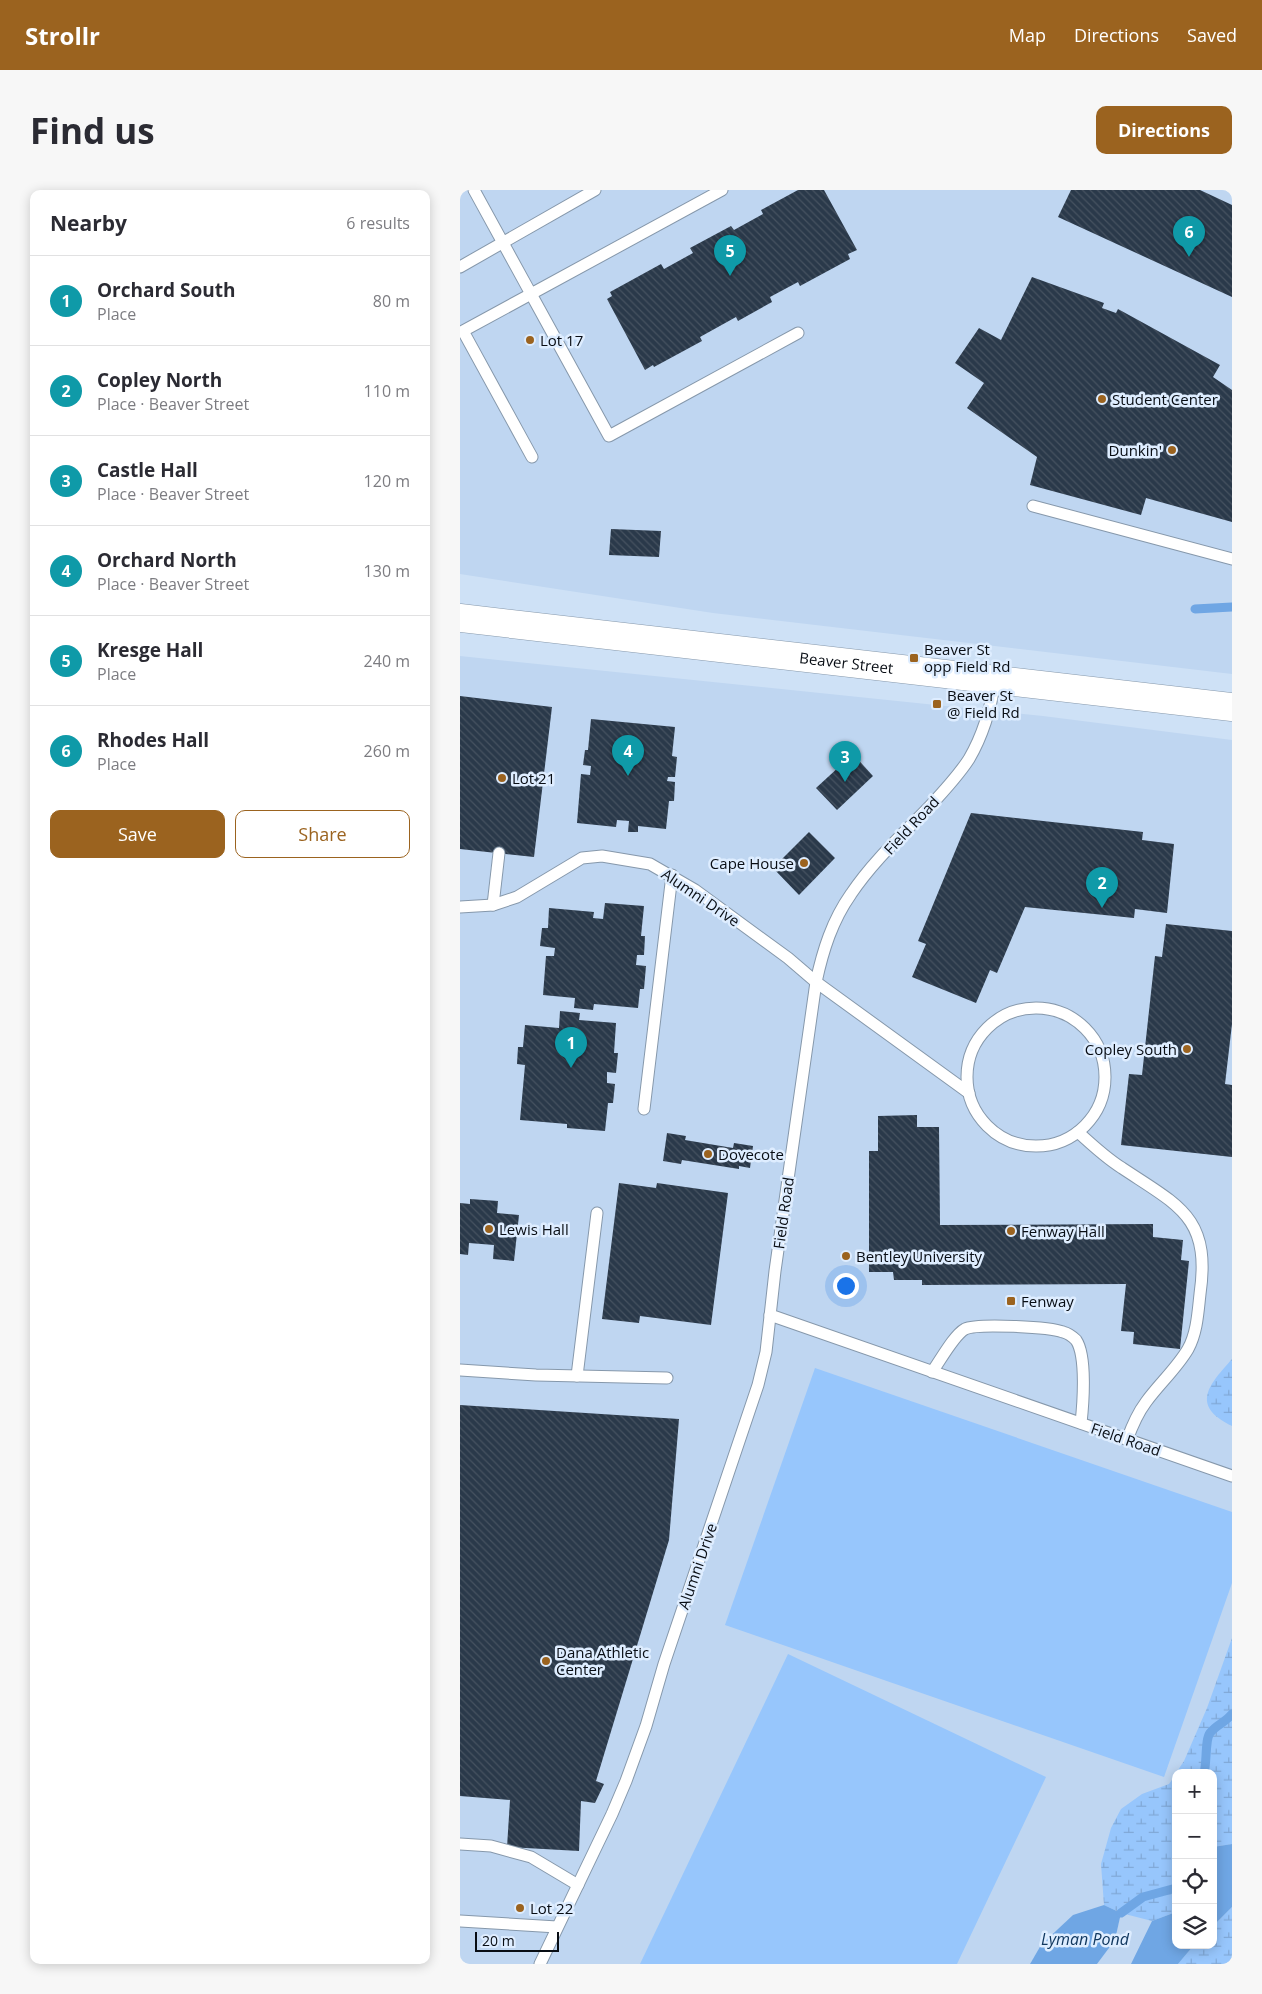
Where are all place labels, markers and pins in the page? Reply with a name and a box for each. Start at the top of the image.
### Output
pin: 6 [1173,216,1205,257]
pin: 5 [714,235,746,276]
place label: Lot 17 [540,330,583,350]
marker: Lot 17 [524,334,536,346]
place label: Student Center [1112,389,1218,409]
marker: Student Center [1096,393,1108,405]
place label: Dunkin' [1109,440,1162,460]
marker: Dunkin' [1166,444,1178,456]
place label: Beaver St opp Field Rd [924,639,1011,676]
marker: Beaver St opp Field Rd [908,652,920,664]
place label: Beaver St @ Field Rd [947,685,1020,722]
marker: Beaver St @ Field Rd [931,698,943,710]
pin: 4 [612,735,644,776]
pin: 3 [829,741,861,782]
place label: Lot 21 [512,768,555,788]
marker: Lot 21 [496,772,508,784]
place label: Cape House [710,853,794,873]
marker: Cape House [798,857,810,869]
pin: 2 [1086,867,1118,908]
pin: 1 [555,1027,587,1068]
place label: Copley South [1085,1039,1177,1059]
marker: Copley South [1181,1043,1193,1055]
place label: Dovecote [718,1144,784,1164]
marker: Dovecote [702,1148,714,1160]
place label: Lewis Hall [499,1219,569,1239]
place label: Fenway Hall [1021,1221,1105,1241]
marker: Lewis Hall [483,1223,495,1235]
marker: Fenway Hall [1005,1225,1017,1237]
place label: Bentley University [856,1246,983,1266]
marker: Bentley University [840,1250,852,1262]
place label: Fenway [1021,1291,1074,1311]
marker: Fenway [1005,1295,1017,1307]
place label: Dana Athletic Center [556,1642,649,1679]
marker: Dana Athletic Center [540,1655,552,1667]
place label: Lot 22 [530,1898,573,1918]
marker: Lot 22 [514,1902,526,1914]

